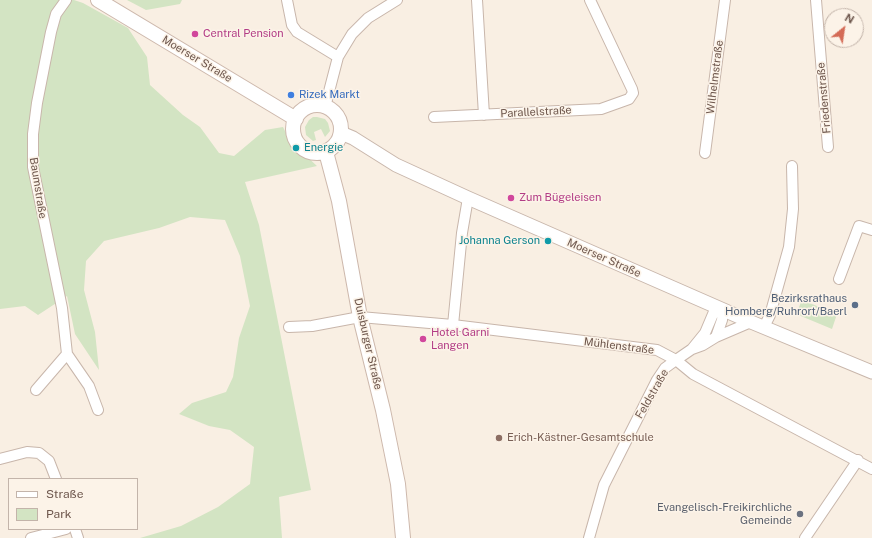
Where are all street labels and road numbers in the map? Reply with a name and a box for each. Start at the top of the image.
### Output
street label: Moerser Straße [160,33,234,85]
street label: Wilhelmstraße [704,39,726,115]
street label: Friedenstraße [814,62,834,134]
street label: Parallelstraße [500,104,572,120]
street label: Baumstraße [27,156,49,220]
street label: Moerser Straße [565,236,643,280]
street label: Duisburger Straße [351,297,385,391]
street label: Mühlenstraße [583,335,655,357]
street label: Feldstraße [633,367,671,421]

